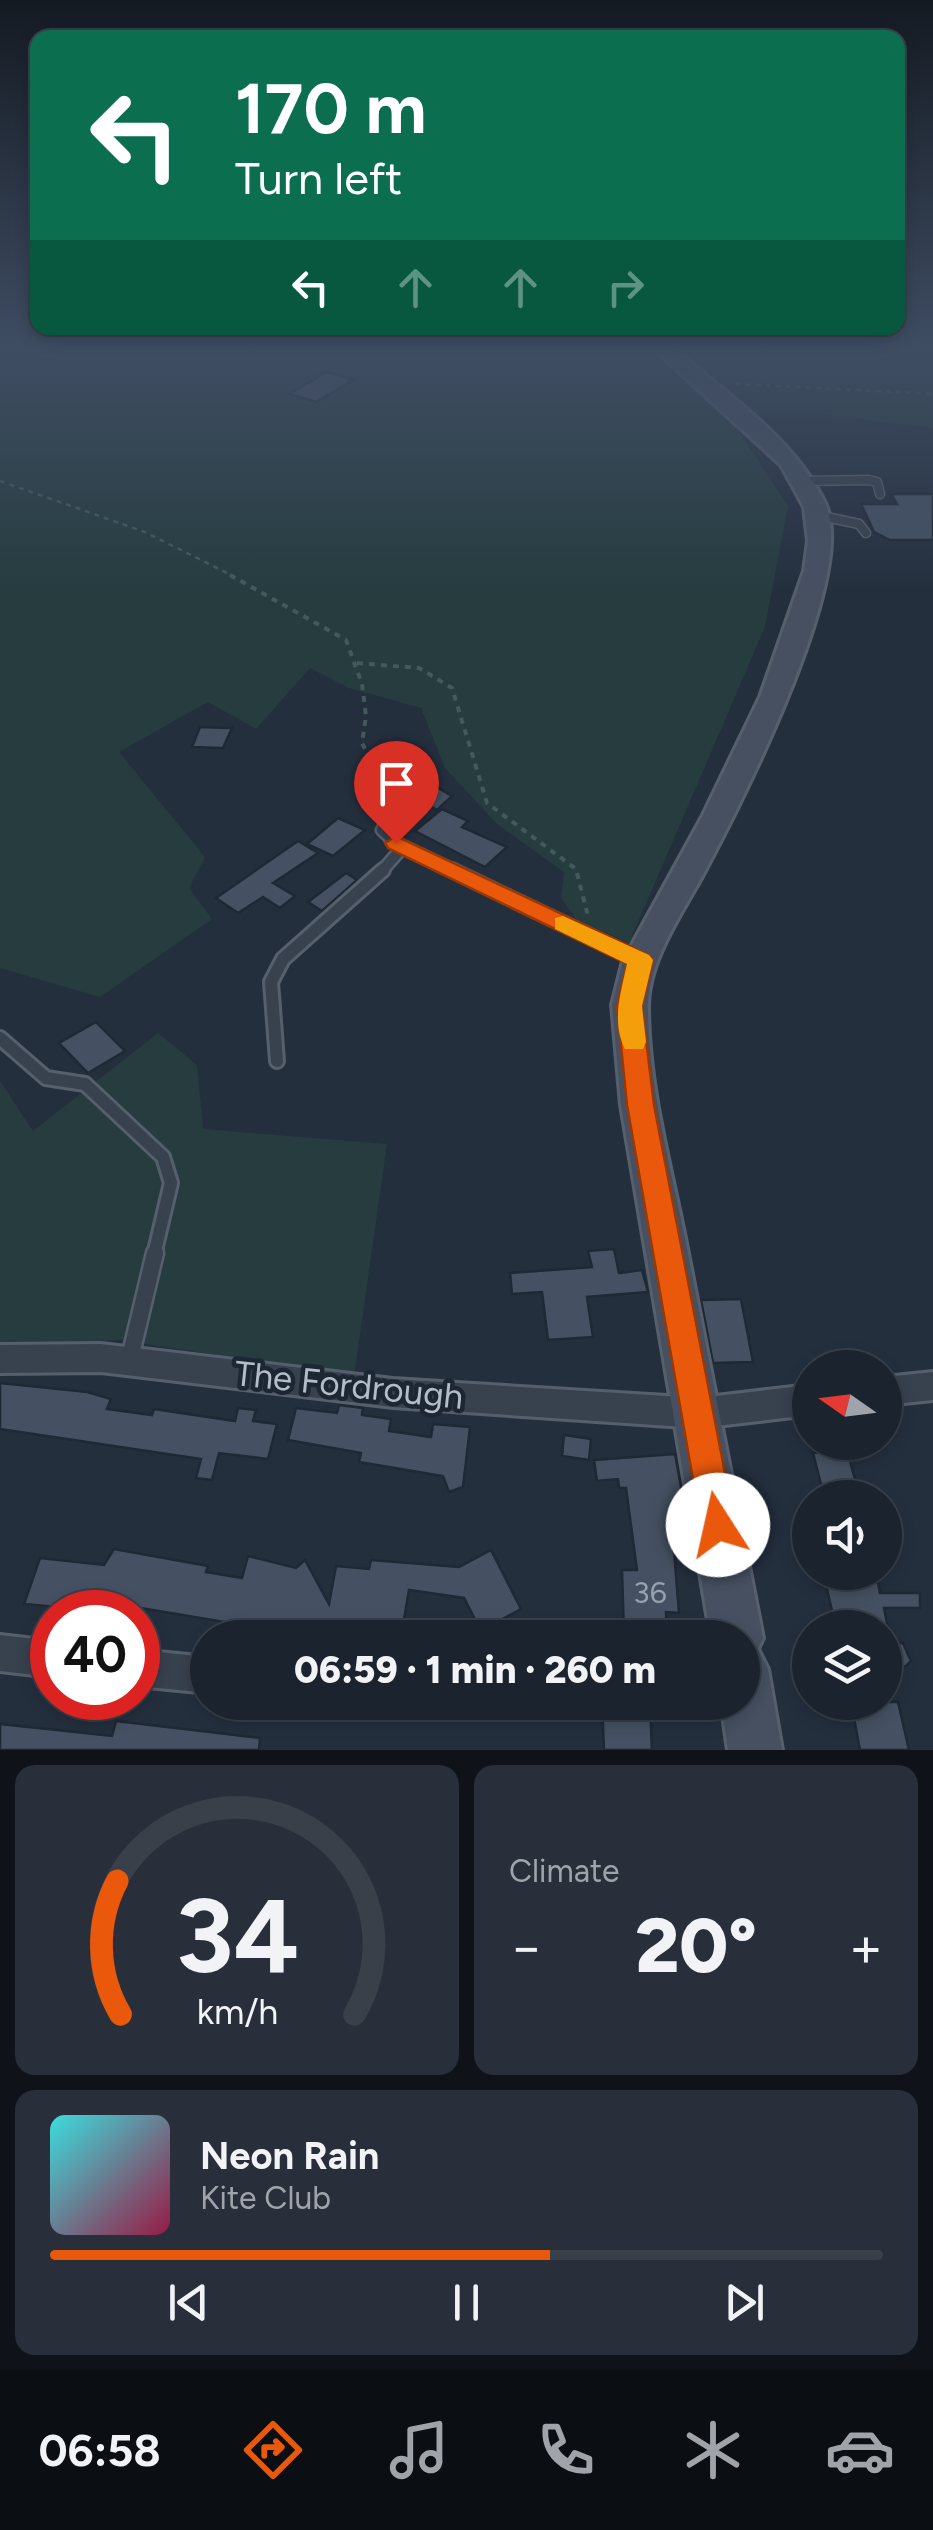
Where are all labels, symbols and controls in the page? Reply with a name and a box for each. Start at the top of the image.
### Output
text: 170 m [235,66,427,151]
icon: left [70,70,200,200]
text: Turn left [235,151,402,205]
icon: left [283,260,338,315]
icon: ahead [388,260,443,315]
icon: ahead [493,260,548,315]
icon: right [598,260,653,315]
pin [354,741,439,844]
icon: arrive [369,756,424,811]
north arrow [792,1350,902,1460]
map controls [792,1350,902,1720]
street label: The Fordrough [233,1352,465,1418]
position arrow [666,1473,770,1577]
button: sound [792,1480,902,1590]
house number: 36 [633,1574,667,1611]
speed limit sign: 40 [30,1590,160,1720]
button: layers [792,1610,902,1720]
text: 06:59 · 1 min · 260 m [294,1647,656,1693]
text: Climate [509,1852,620,1890]
text: 34 [175,1873,299,1998]
text: 20° [635,1901,757,1991]
text: − [509,1914,543,1980]
text: + [849,1914,883,1980]
text: km/h [196,1990,278,2033]
text: Neon Rain [200,2133,379,2179]
text: Kite Club [200,2179,331,2217]
icon: previous [161,2275,216,2330]
icon: pause [439,2275,494,2330]
icon: next [717,2275,772,2330]
icon: directions [238,2415,308,2485]
icon: music [384,2415,454,2485]
icon: phone [531,2415,601,2485]
icon: climate [678,2415,748,2485]
icon: car [825,2415,895,2485]
text: 06:58 [38,2423,161,2477]

